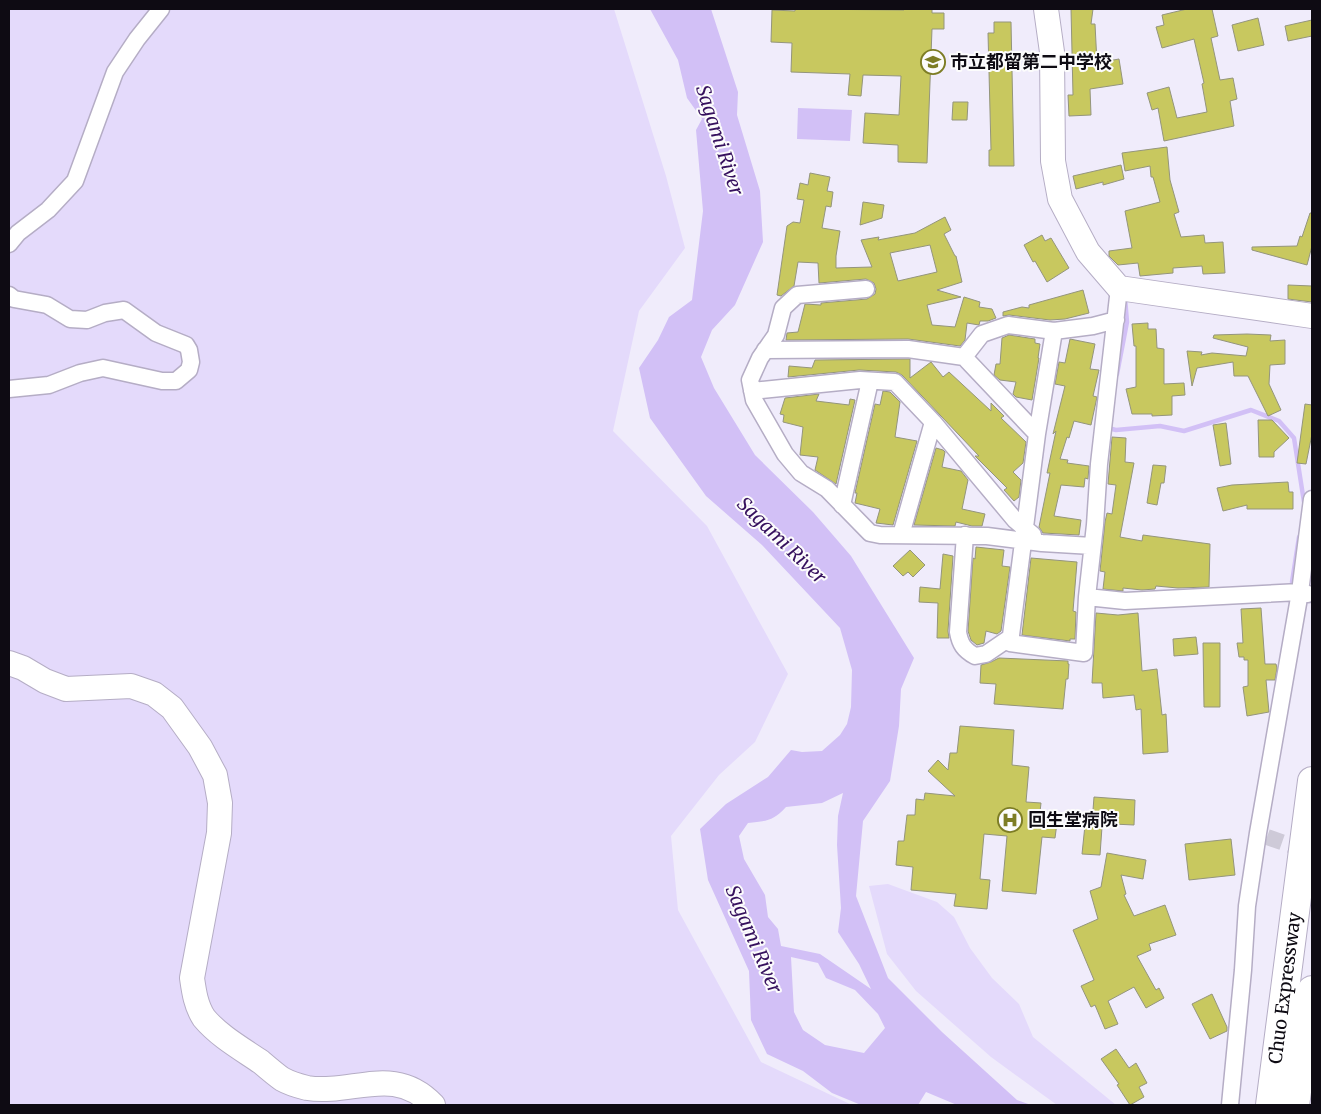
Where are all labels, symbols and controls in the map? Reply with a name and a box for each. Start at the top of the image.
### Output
school or university icon: 市立都留第二中学校 [920,49,946,75]
place label: 市立都留第二中学校 [950,50,1112,73]
water label: Sagami River [691,82,749,199]
water label: Sagami River [732,492,832,589]
hospital icon: 回生堂病院 [997,807,1023,833]
place label: 回生堂病院 [1028,808,1118,831]
water label: Sagami River [721,882,788,997]
street label: Chuo Expressway [1263,910,1306,1065]

